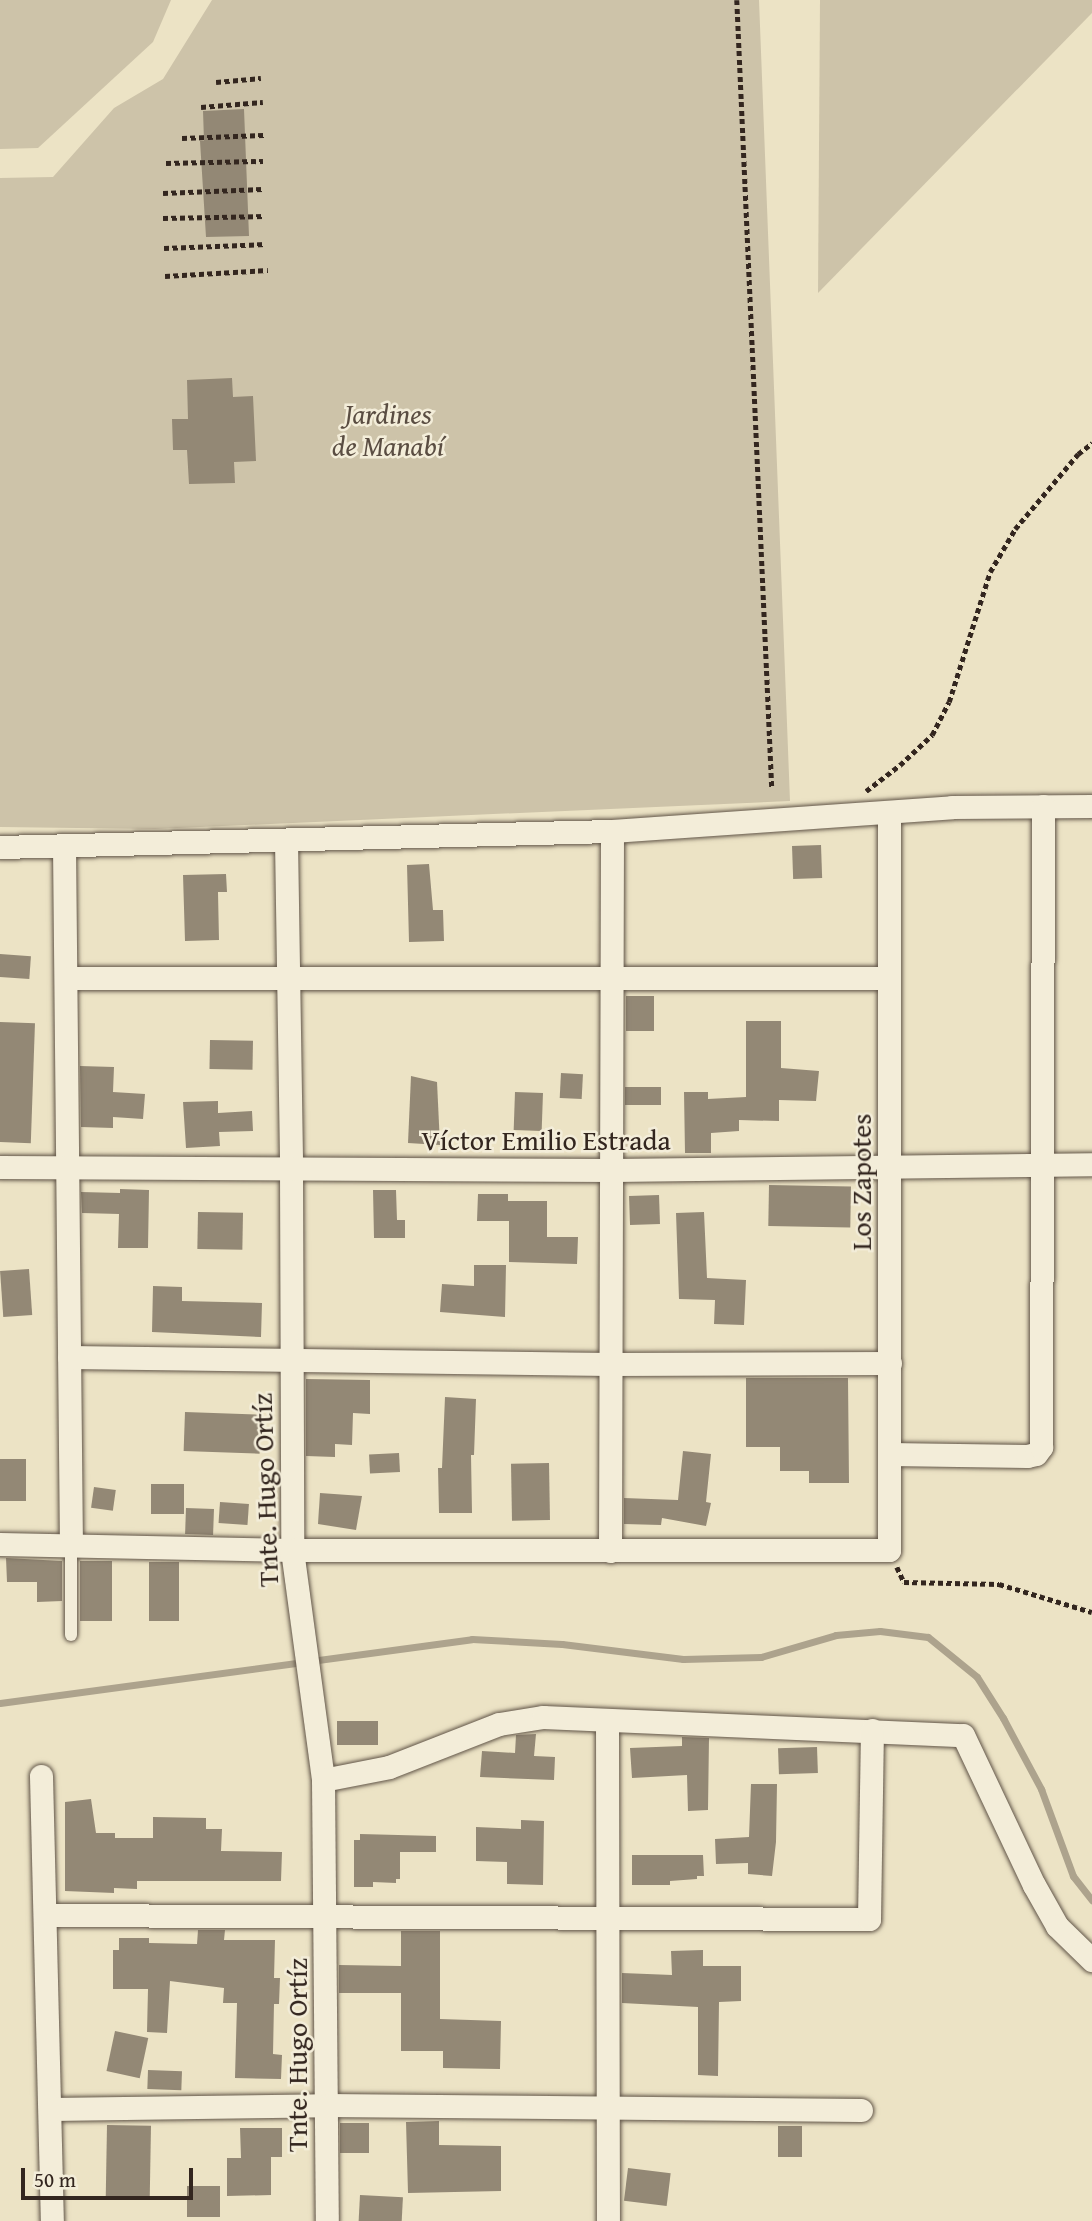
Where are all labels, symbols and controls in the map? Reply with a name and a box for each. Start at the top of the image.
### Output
park label: Jardines de Manabí [332,397,444,463]
street label: Los Zapotes [844,1114,878,1250]
street label: Víctor Emilio Estrada [421,1123,671,1157]
street label: Tnte. Hugo Ortíz [245,1392,285,1588]
street label: Tnte. Hugo Ortíz [280,1958,314,2152]
scale bar [24,2154,196,2198]
text: 50 m [34,2164,76,2195]

